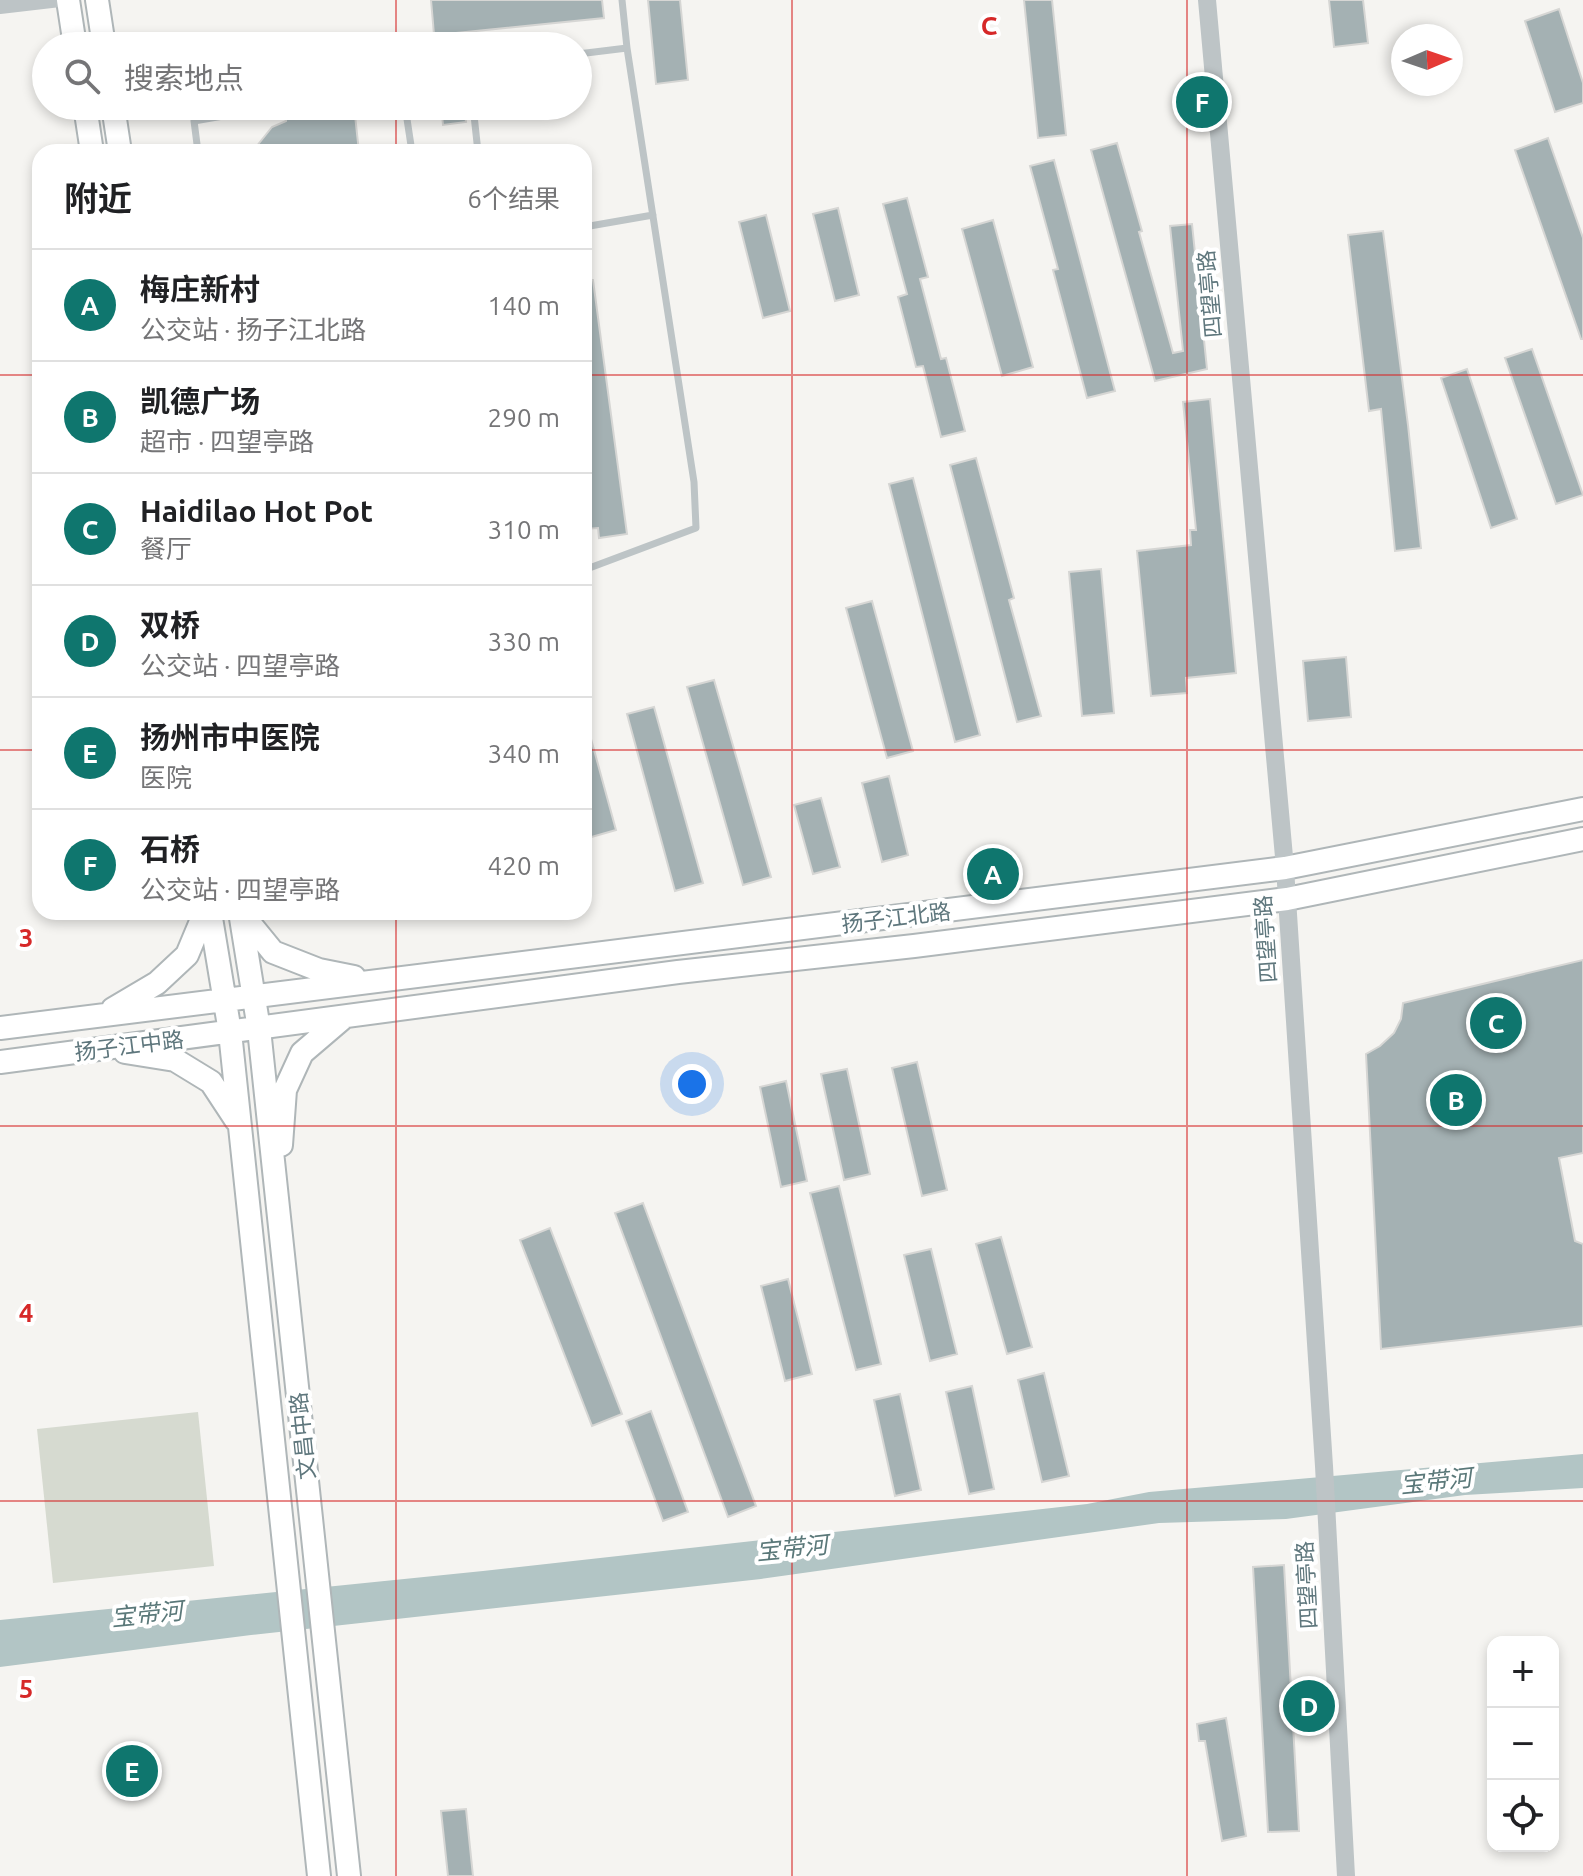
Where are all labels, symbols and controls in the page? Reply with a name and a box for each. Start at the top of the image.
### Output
text: C [981,11,998,40]
north arrow [1391,24,1463,96]
search box [32,32,592,120]
icon: search [60,54,104,98]
text: 搜索地点 [124,61,244,95]
pin: F [1176,72,1228,132]
text: 附近 [64,179,132,217]
text: 6个结果 [467,184,560,213]
street label: 四望亭路 [1193,249,1225,339]
text: 梅庄新村 [140,272,260,306]
text: A [81,291,99,320]
text: 140 m [488,291,560,320]
text: 公交站 · 扬子江北路 [140,315,366,344]
text: 凯德广场 [140,384,260,418]
text: B [81,403,99,432]
text: 290 m [488,403,560,432]
text: 超市 · 四望亭路 [140,427,314,456]
text: Haidilao Hot Pot [140,494,373,528]
text: C [82,515,98,544]
text: 310 m [488,515,560,544]
text: 餐厅 [140,534,192,563]
text: 双桥 [140,608,200,642]
text: D [81,627,99,656]
text: 330 m [488,627,560,656]
text: 公交站 · 四望亭路 [140,651,340,680]
text: 扬州市中医院 [140,720,320,754]
text: E [82,739,98,768]
text: 340 m [488,739,560,768]
text: 医院 [140,763,192,792]
text: 石桥 [140,832,200,866]
pin: A [967,844,1019,904]
text: F [83,851,97,880]
text: 420 m [488,851,560,880]
text: 公交站 · 四望亭路 [140,875,340,904]
street label: 四望亭路 [1249,894,1281,984]
street label: 扬子江北路 [840,898,952,936]
text: 3 [19,923,33,952]
pin: C [1470,993,1522,1053]
street label: 扬子江中路 [73,1026,185,1064]
your location [672,1064,712,1104]
pin: B [1430,1070,1482,1130]
text: 4 [19,1298,33,1327]
street label: 文昌中路 [285,1391,319,1481]
water label: 宝带河 [1399,1463,1477,1498]
water label: 宝带河 [755,1530,833,1565]
street label: 四望亭路 [1291,1540,1321,1630]
water label: 宝带河 [110,1596,188,1631]
map controls [1487,1636,1559,1852]
button: + [1487,1636,1559,1708]
text: 5 [19,1674,33,1703]
pin: D [1283,1676,1335,1736]
button: − [1487,1708,1559,1780]
pin: E [106,1741,158,1801]
button: locate [1487,1780,1559,1852]

